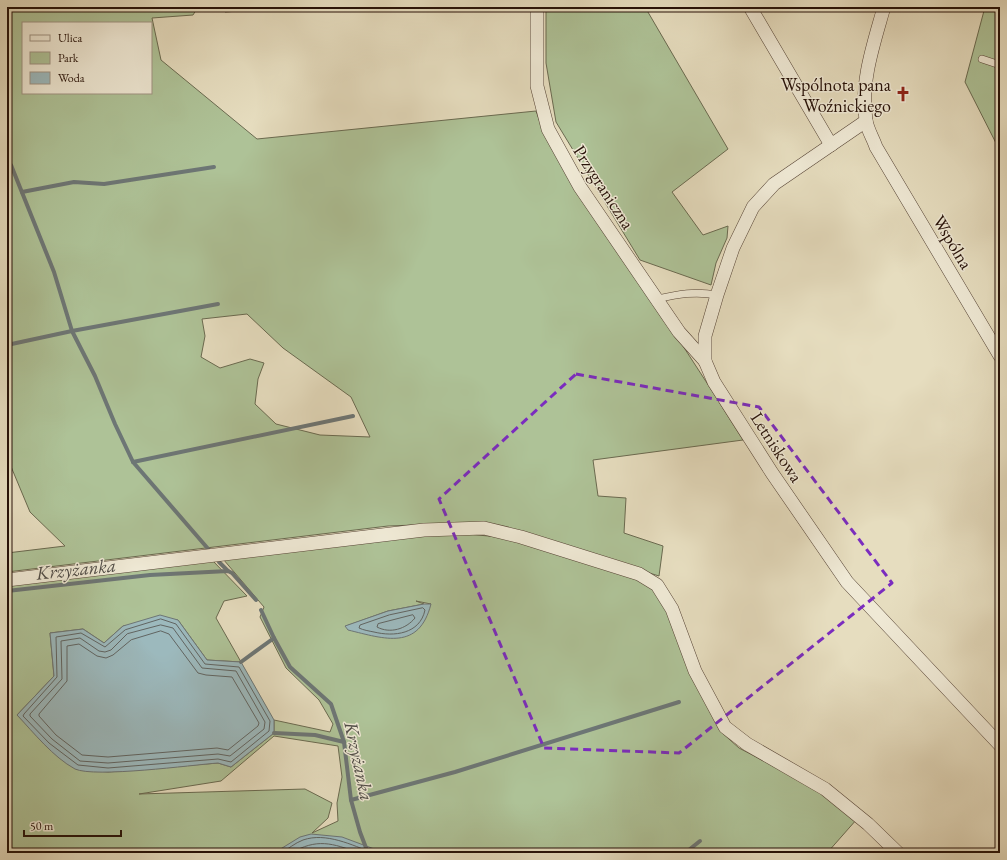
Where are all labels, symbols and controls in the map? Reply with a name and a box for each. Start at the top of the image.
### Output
legend [22,22,152,94]
text: Ulica [58,30,82,46]
text: Park [58,50,79,66]
text: Woda [58,70,85,86]
place label: Wspólnota pana Woźnickiego [781,73,892,117]
church icon: Wspólnota pana Woźnickiego [894,85,912,103]
street label: Przygraniczna [568,141,640,234]
street label: Wspólna [928,211,979,274]
street label: Letniskowa [746,408,809,487]
water label: Krzyżanka [34,552,117,586]
water label: Krzyżanka [338,718,380,803]
scale bar [24,812,121,838]
text: 50 m [30,818,54,834]

